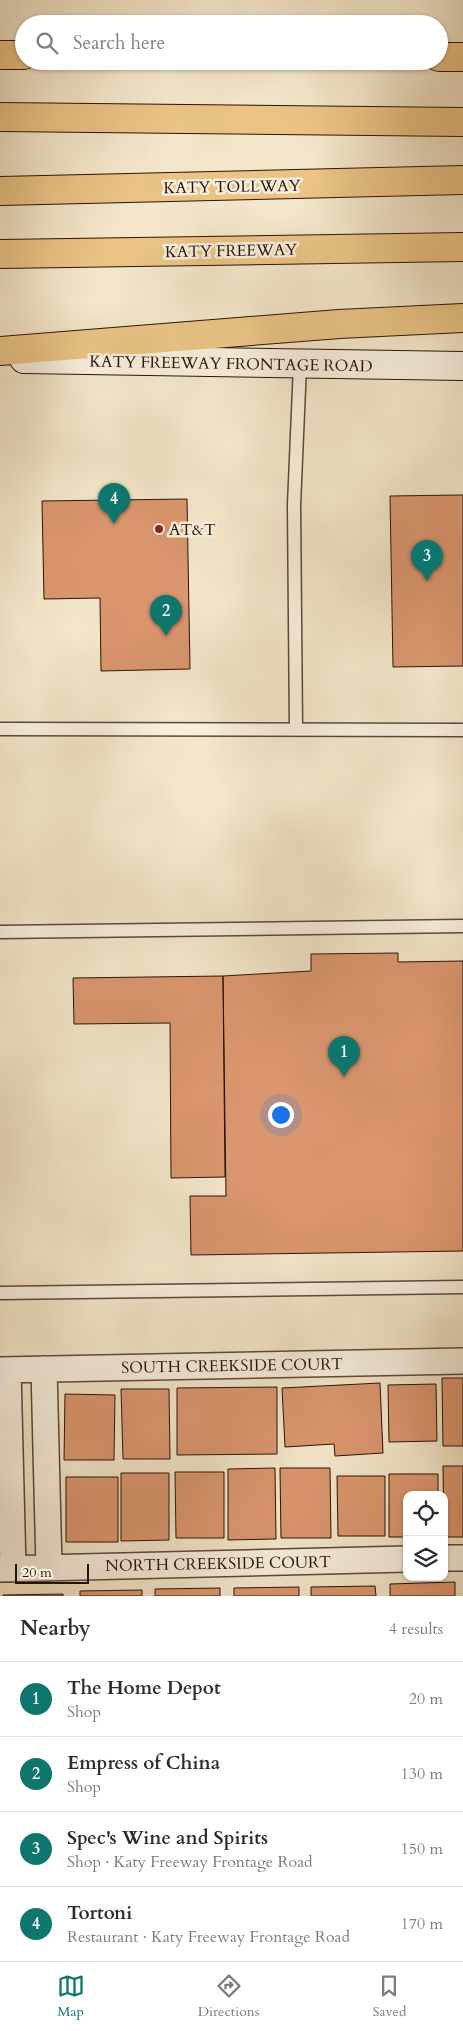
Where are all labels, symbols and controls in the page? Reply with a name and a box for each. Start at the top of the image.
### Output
search box [15,15,448,70]
icon: search [33,29,61,57]
text: Search here [73,30,165,56]
street label: KATY TOLLWAY [163,175,301,199]
street label: KATY FREEWAY [165,239,297,263]
street label: KATY FREEWAY FRONTAGE ROAD [89,351,373,377]
pin: 4 [98,483,130,524]
place label: AT&T [169,519,216,541]
marker: AT&T [153,523,165,535]
pin: 3 [411,540,443,581]
pin: 2 [150,595,182,636]
pin: 1 [328,1036,360,1077]
your location [268,1102,294,1128]
street label: SOUTH CREEKSIDE COURT [121,1353,343,1379]
map controls [403,1491,448,1581]
button: locate [403,1491,448,1536]
button: layers [403,1536,448,1581]
street label: NORTH CREEKSIDE COURT [105,1551,331,1577]
scale bar [15,1561,89,1584]
text: 20 m [22,1563,52,1582]
text: Nearby [20,1614,91,1643]
text: 4 results [389,1618,443,1640]
text: The Home Depot [67,1675,221,1701]
text: 1 [32,1688,40,1710]
text: 20 m [409,1688,443,1710]
text: Shop [67,1701,101,1723]
text: Empress of China [67,1750,220,1776]
text: 2 [32,1763,40,1785]
text: 130 m [401,1763,443,1785]
text: Shop [67,1776,101,1798]
text: Spec's Wine and Spirits [67,1825,268,1851]
text: 3 [32,1838,40,1860]
text: 150 m [401,1838,443,1860]
text: Shop · Katy Freeway Frontage Road [67,1851,313,1873]
text: Tortoni [67,1900,132,1926]
text: 4 [32,1913,40,1935]
text: 170 m [401,1913,443,1935]
text: Restaurant · Katy Freeway Frontage Road [67,1926,350,1948]
tab: Map [57,1972,85,2021]
tab: Directions [198,1972,259,2021]
tab: Saved [372,1972,406,2021]

